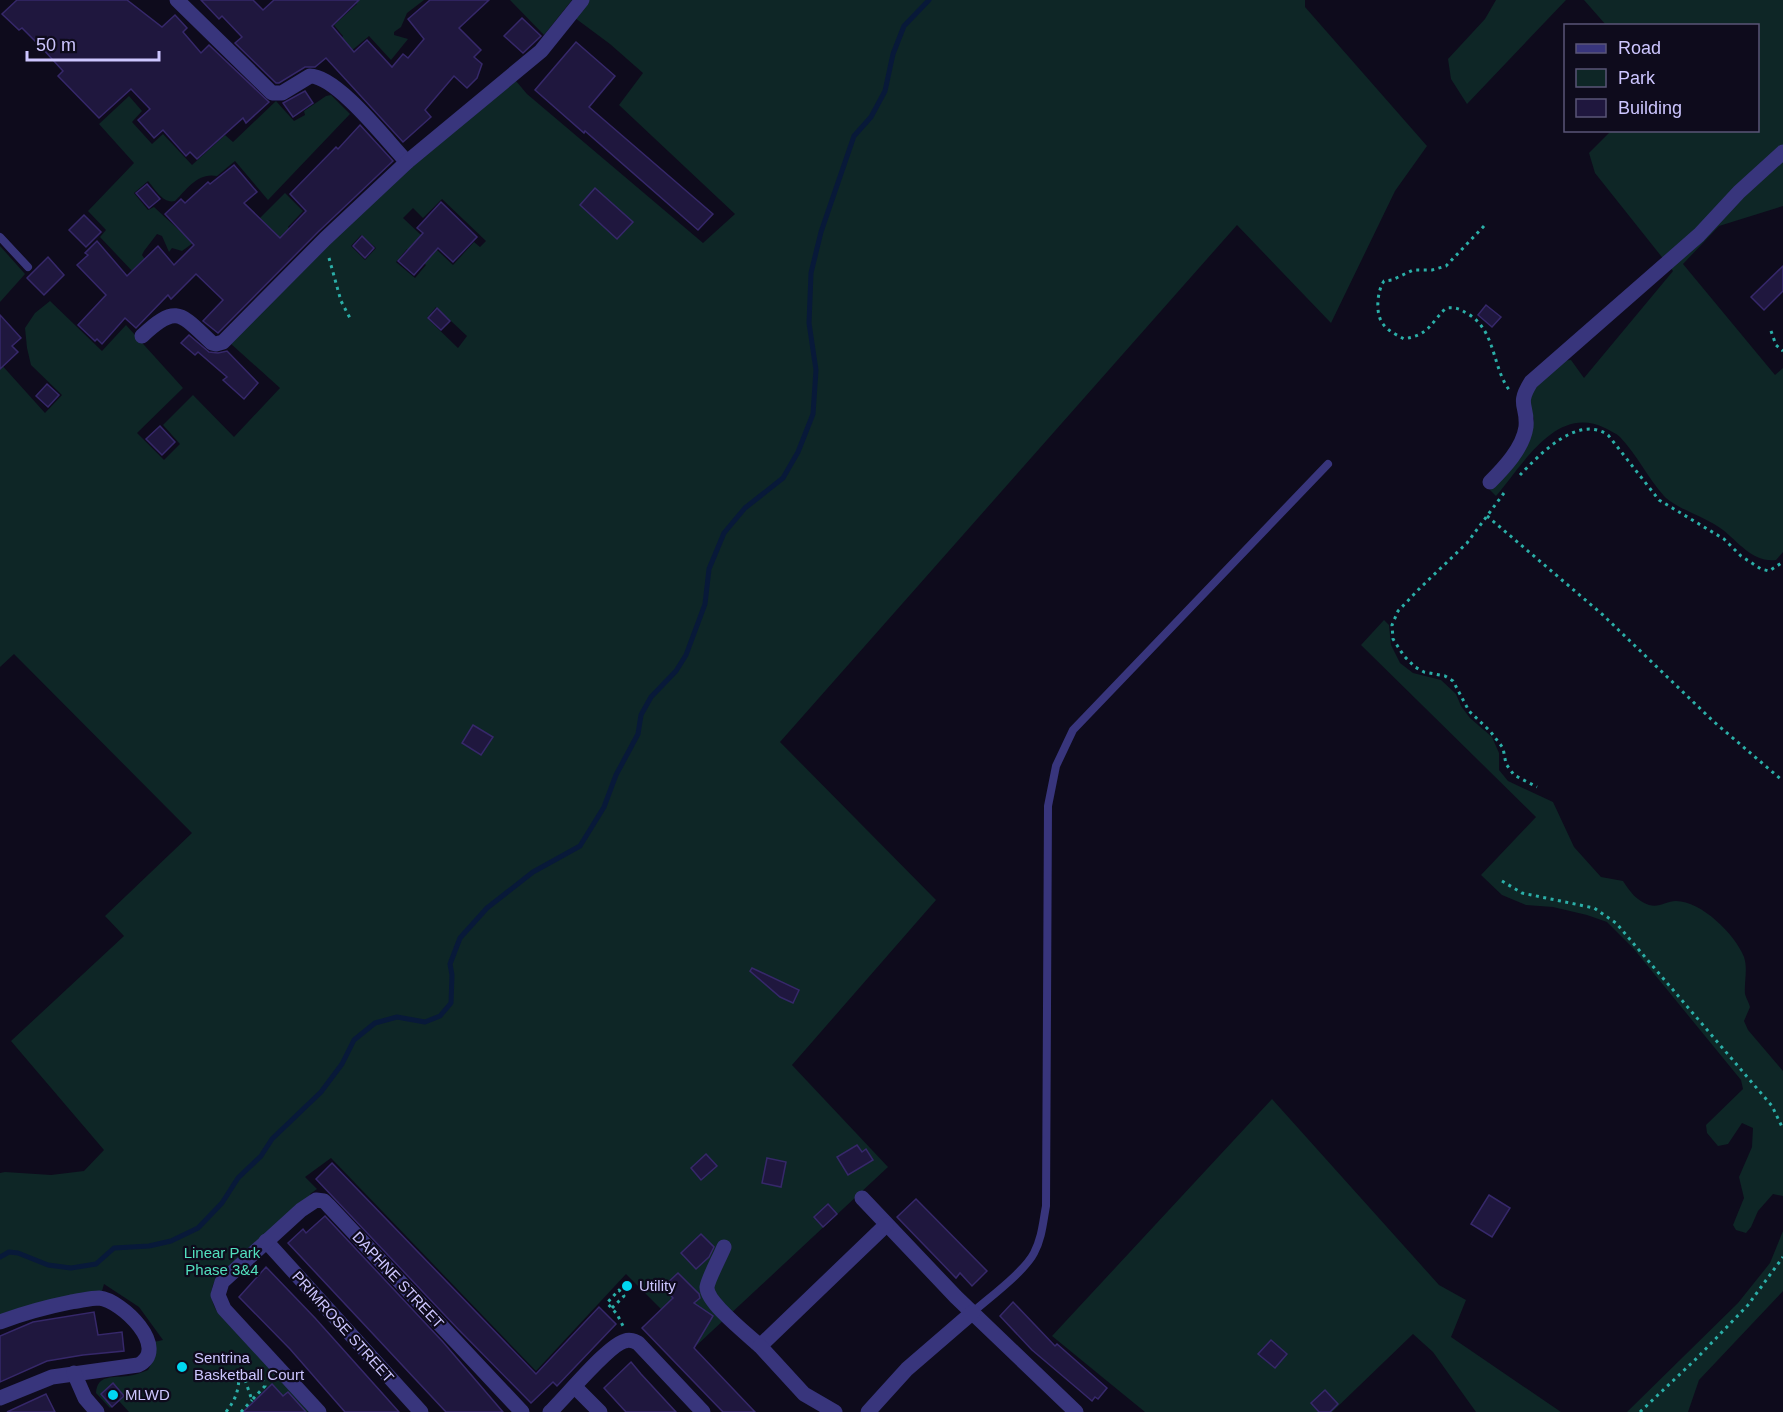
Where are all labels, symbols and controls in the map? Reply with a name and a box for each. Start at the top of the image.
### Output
scale bar [27,24,159,62]
legend [1564,24,1759,132]
text: 50 m [36,35,76,55]
text: Road [1618,38,1661,58]
text: Park [1618,68,1656,88]
text: Building [1618,98,1682,118]
street label: DAPHNE STREET [349,1228,448,1331]
park label: Linear Park Phase 3&4 [184,1244,261,1278]
street label: PRIMROSE STREET [289,1268,398,1386]
place label: Utility [639,1277,676,1294]
marker: Utility [620,1279,634,1293]
place label: Sentrina Basketball Court [194,1349,305,1383]
marker: Sentrina Basketball Court [175,1360,189,1374]
place label: MLWD [125,1386,170,1403]
marker: MLWD [106,1388,120,1402]

